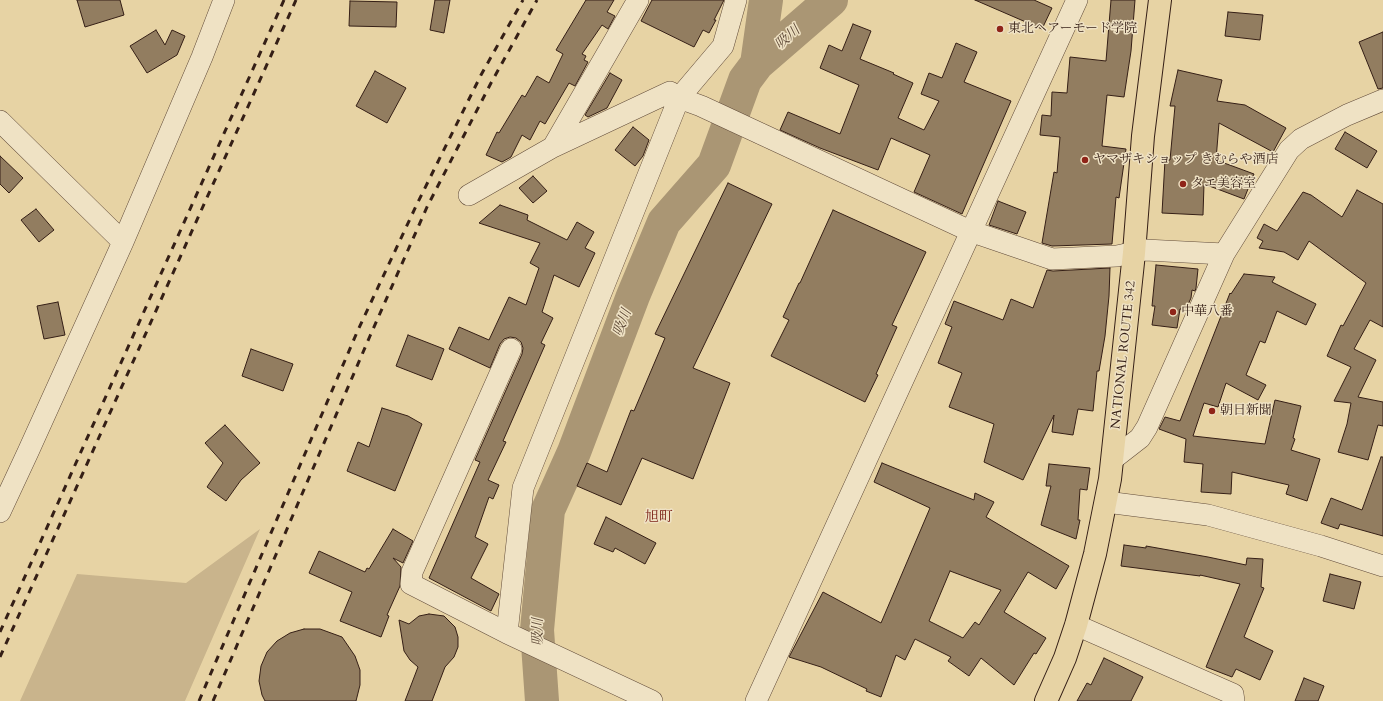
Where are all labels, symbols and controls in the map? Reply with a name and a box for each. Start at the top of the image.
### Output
place label: 東北ヘアーモード学院 [1008,21,1137,37]
water label: 吸川 [772,22,804,54]
marker: 東北ヘアーモード学院 [995,24,1005,34]
place label: ヤマザキショップ きむらや酒店 [1093,152,1278,168]
marker: ヤマザキショップ きむらや酒店 [1080,155,1090,165]
place label: タエ美容室 [1191,176,1256,192]
marker: タエ美容室 [1178,179,1188,189]
street label: NATIONAL ROUTE 342 [1108,280,1140,430]
place label: 中華八番 [1181,304,1233,320]
water label: 吸川 [610,307,636,339]
marker: 中華八番 [1168,307,1178,317]
place label: 朝日新聞 [1220,403,1272,419]
marker: 朝日新聞 [1207,406,1217,416]
district label: 旭町 [645,510,673,526]
water label: 吸川 [531,618,547,646]

